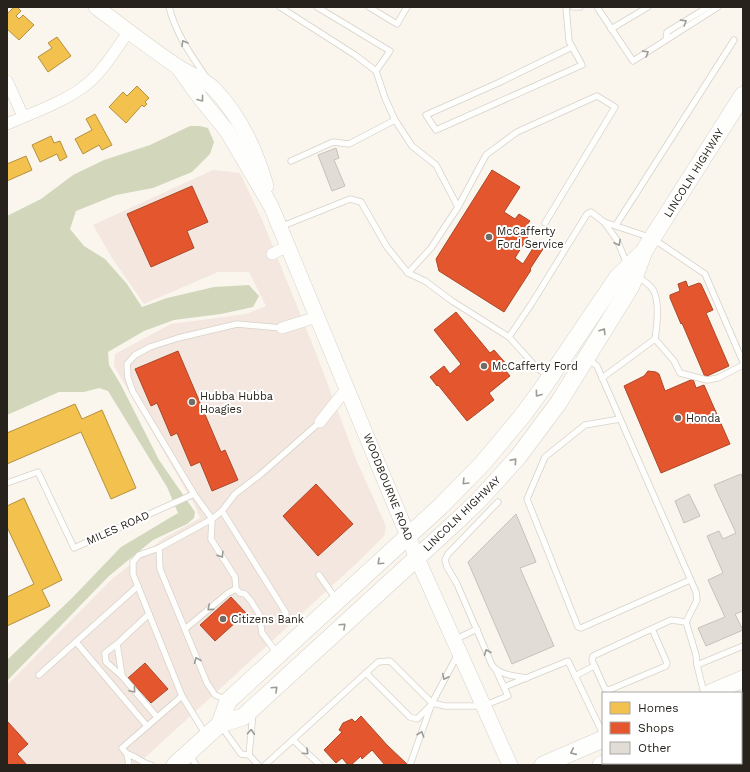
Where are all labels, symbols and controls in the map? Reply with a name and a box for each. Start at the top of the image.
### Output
one-way arrow [680,19,687,26]
one-way arrow [181,40,188,47]
one-way arrow [641,50,648,57]
one-way arrow [196,94,203,101]
street label: LINCOLN HIGHWAY [661,126,727,220]
place label: McCafferty Ford Service [497,225,564,251]
marker: McCafferty Ford Service [484,232,494,242]
one-way arrow [614,239,621,246]
one-way arrow [599,328,606,335]
place label: McCafferty Ford [492,360,578,373]
marker: McCafferty Ford [479,361,489,371]
place label: Hubba Hubba Hoagies [200,390,273,416]
one-way arrow [536,390,543,397]
marker: Hubba Hubba Hoagies [187,397,197,407]
place label: Honda [686,412,721,425]
marker: Honda [673,413,683,423]
street label: WOODBOURNE ROAD [360,431,416,543]
one-way arrow [509,458,516,466]
street label: LINCOLN HIGHWAY [421,473,504,554]
one-way arrow [462,477,470,485]
street label: MILES ROAD [85,508,152,548]
one-way arrow [216,551,224,558]
one-way arrow [377,557,385,564]
one-way arrow [207,604,215,611]
place label: Citizens Bank [231,613,304,626]
marker: Citizens Bank [218,614,228,624]
one-way arrow [338,623,346,631]
one-way arrow [483,648,491,655]
one-way arrow [194,656,202,663]
one-way arrow [443,673,450,680]
one-way arrow [129,685,136,692]
one-way arrow [270,686,277,693]
legend [602,692,742,764]
text: Homes [638,701,679,715]
text: Shops [638,721,674,735]
one-way arrow [247,729,256,735]
one-way arrow [417,731,425,738]
text: Other [638,741,671,755]
one-way arrow [569,747,577,755]
one-way arrow [301,748,309,755]

